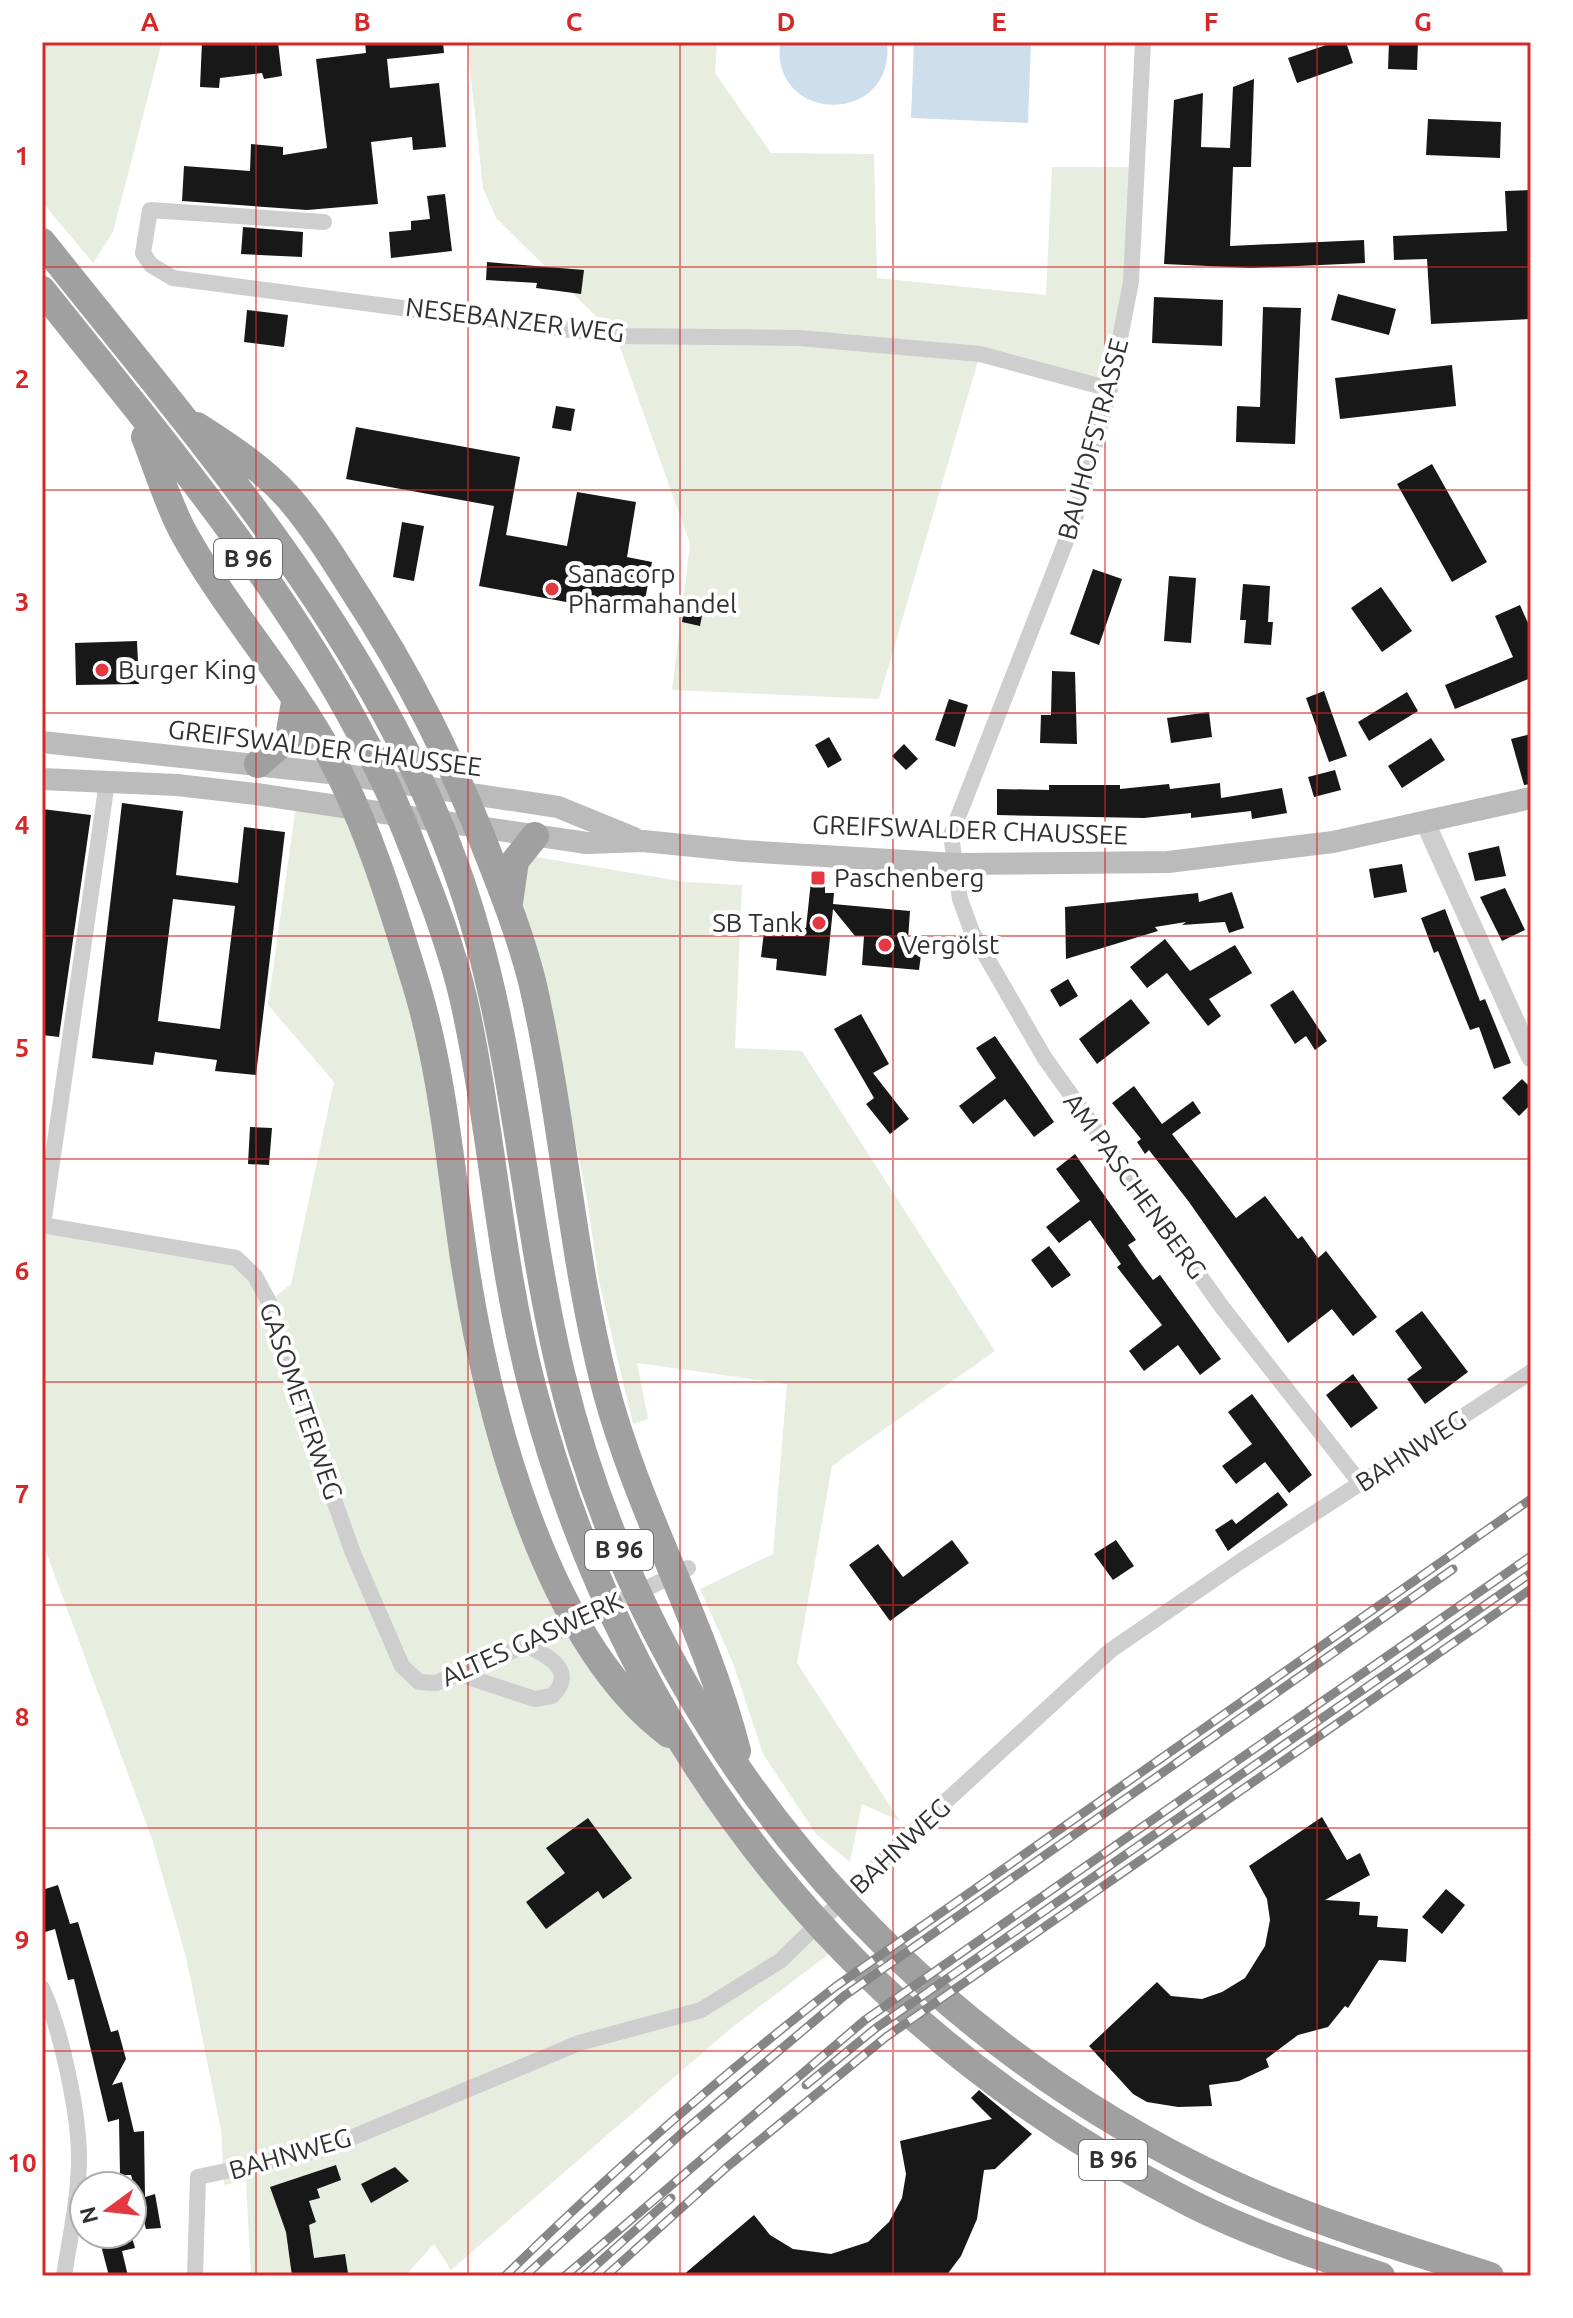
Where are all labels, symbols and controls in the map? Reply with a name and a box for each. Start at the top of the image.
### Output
text: A [141,7,160,36]
text: B [353,7,371,36]
text: C [566,7,583,36]
text: D [777,7,795,36]
text: E [991,7,1007,36]
text: F [1204,7,1218,36]
text: G [1414,7,1432,36]
text: 1 [15,141,29,170]
street label: NESEBANZER WEG [404,292,626,347]
street label: BAUHOFSTRASSE [1052,335,1133,543]
text: 2 [15,364,29,393]
road number: B 96 [214,539,282,579]
place label: Sanacorp Pharmahandel [568,559,737,618]
marker: Sanacorp Pharmahandel [543,580,561,598]
text: 3 [15,587,29,616]
place label: Burger King [118,655,257,684]
marker: Burger King [93,661,111,679]
street label: GREIFSWALDER CHAUSSEE [166,714,484,781]
street label: GREIFSWALDER CHAUSSEE [812,809,1128,850]
text: 4 [15,810,29,839]
place label: Paschenberg [834,863,984,892]
marker: Paschenberg [809,869,827,887]
place label: SB Tank [712,908,803,937]
marker: SB Tank [810,914,828,932]
place label: Vergölst [901,930,999,959]
marker: Vergölst [876,936,894,954]
text: 5 [15,1033,29,1062]
street label: AM PASCHENBERG [1058,1087,1212,1284]
text: 6 [15,1256,29,1285]
street label: GASOMETERWEG [254,1299,349,1503]
street label: BAHNWEG [1350,1404,1471,1497]
text: 7 [15,1479,29,1508]
road number: B 96 [585,1530,653,1570]
street label: ALTES GASWERK [437,1586,627,1691]
text: 8 [15,1702,29,1731]
street label: BAHNWEG [844,1792,955,1899]
text: 9 [15,1925,29,1954]
street label: BAHNWEG [226,2122,354,2185]
road number: B 96 [1079,2140,1147,2180]
text: 10 [7,2148,37,2177]
north arrow [68,2170,148,2250]
text: N [74,2204,102,2226]

